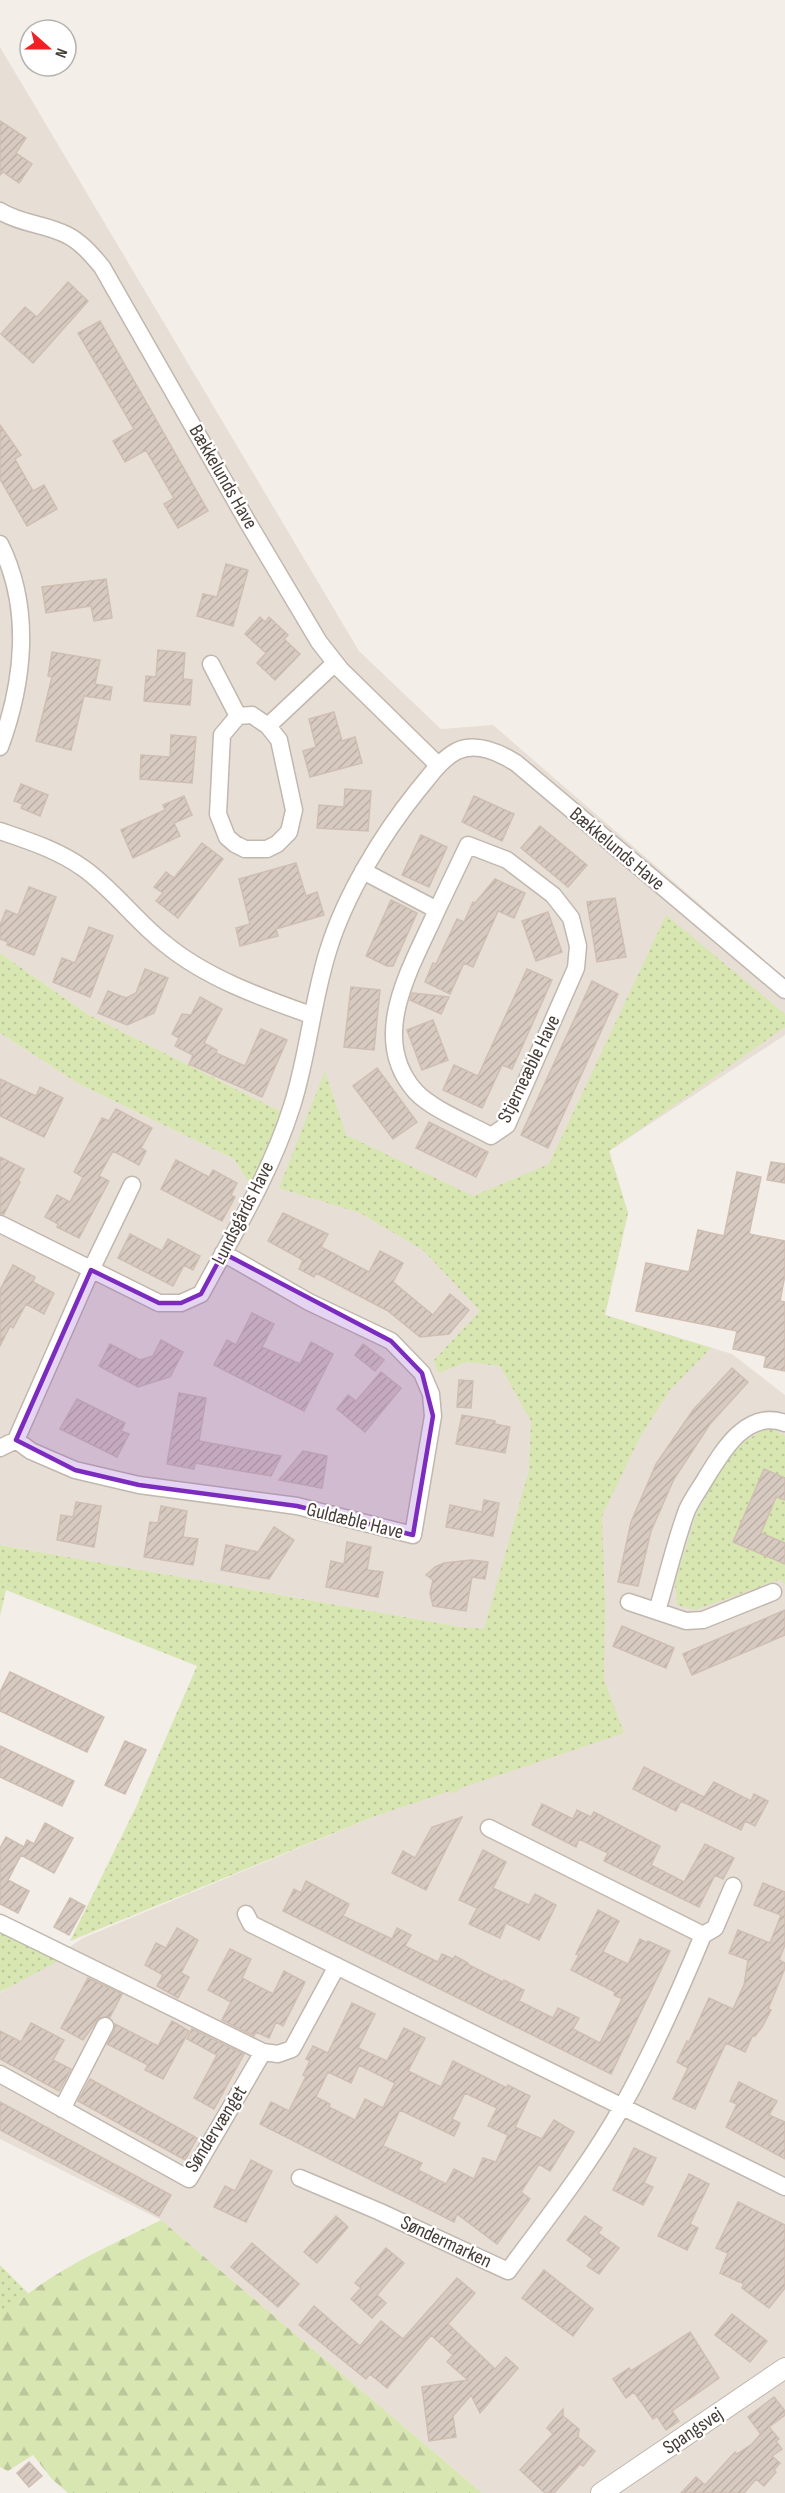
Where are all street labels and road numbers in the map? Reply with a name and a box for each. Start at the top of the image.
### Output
street label: Bækkelunds Have [183,420,263,534]
street label: Bækkelunds Have [565,802,669,896]
street label: Stjerneæble Have [493,1011,565,1127]
street label: Lundsgårds Have [207,1157,279,1269]
street label: Guldæble Have [304,1497,406,1545]
street label: Søndervænget [180,2081,252,2177]
street label: Søndermarken [397,2210,495,2274]
street label: Spangsvej [658,2402,728,2460]

